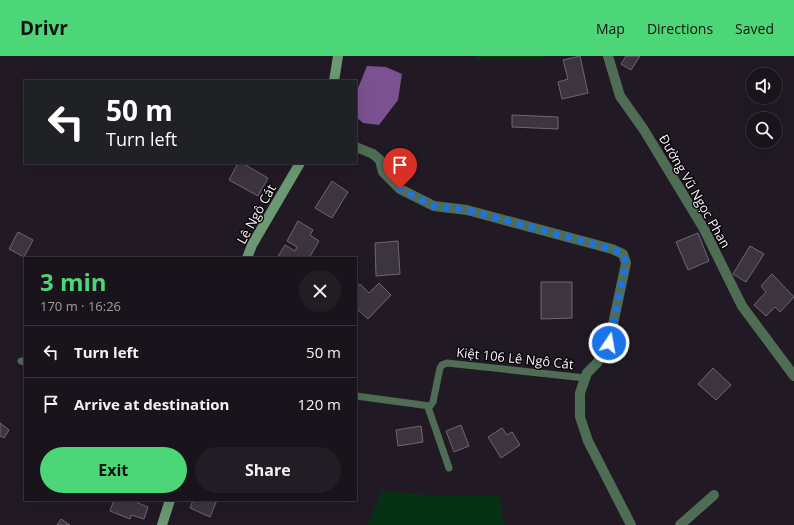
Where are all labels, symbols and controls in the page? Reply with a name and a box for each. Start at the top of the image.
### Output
text: Drivr [20,15,68,41]
text: Map [596,19,625,38]
text: Directions [647,19,713,38]
text: Saved [735,19,774,38]
map controls [746,68,782,148]
button: sound [746,68,782,104]
text: 50 m [106,91,173,129]
icon: left [40,96,92,148]
button: search [746,112,782,148]
text: Turn left [106,127,177,151]
street label: Đường Vũ Ngọc Phan [655,131,735,251]
pin [383,148,417,189]
icon: arrive [389,154,411,176]
street label: Lê Ngô Cát [232,181,280,247]
text: 3 min [40,265,107,298]
button: close [299,270,341,312]
text: 170 m · 16:26 [40,297,121,315]
position arrow [588,322,630,364]
icon: left [40,341,62,363]
text: Turn left [74,342,139,362]
text: 50 m [306,342,341,362]
street label: Kiệt 106 Lê Ngô Cát [455,343,575,373]
icon: arrive [40,393,62,415]
text: Arrive at destination [74,394,229,414]
text: 120 m [297,394,341,414]
button: Exit [40,447,187,493]
button: Share [195,447,341,493]

